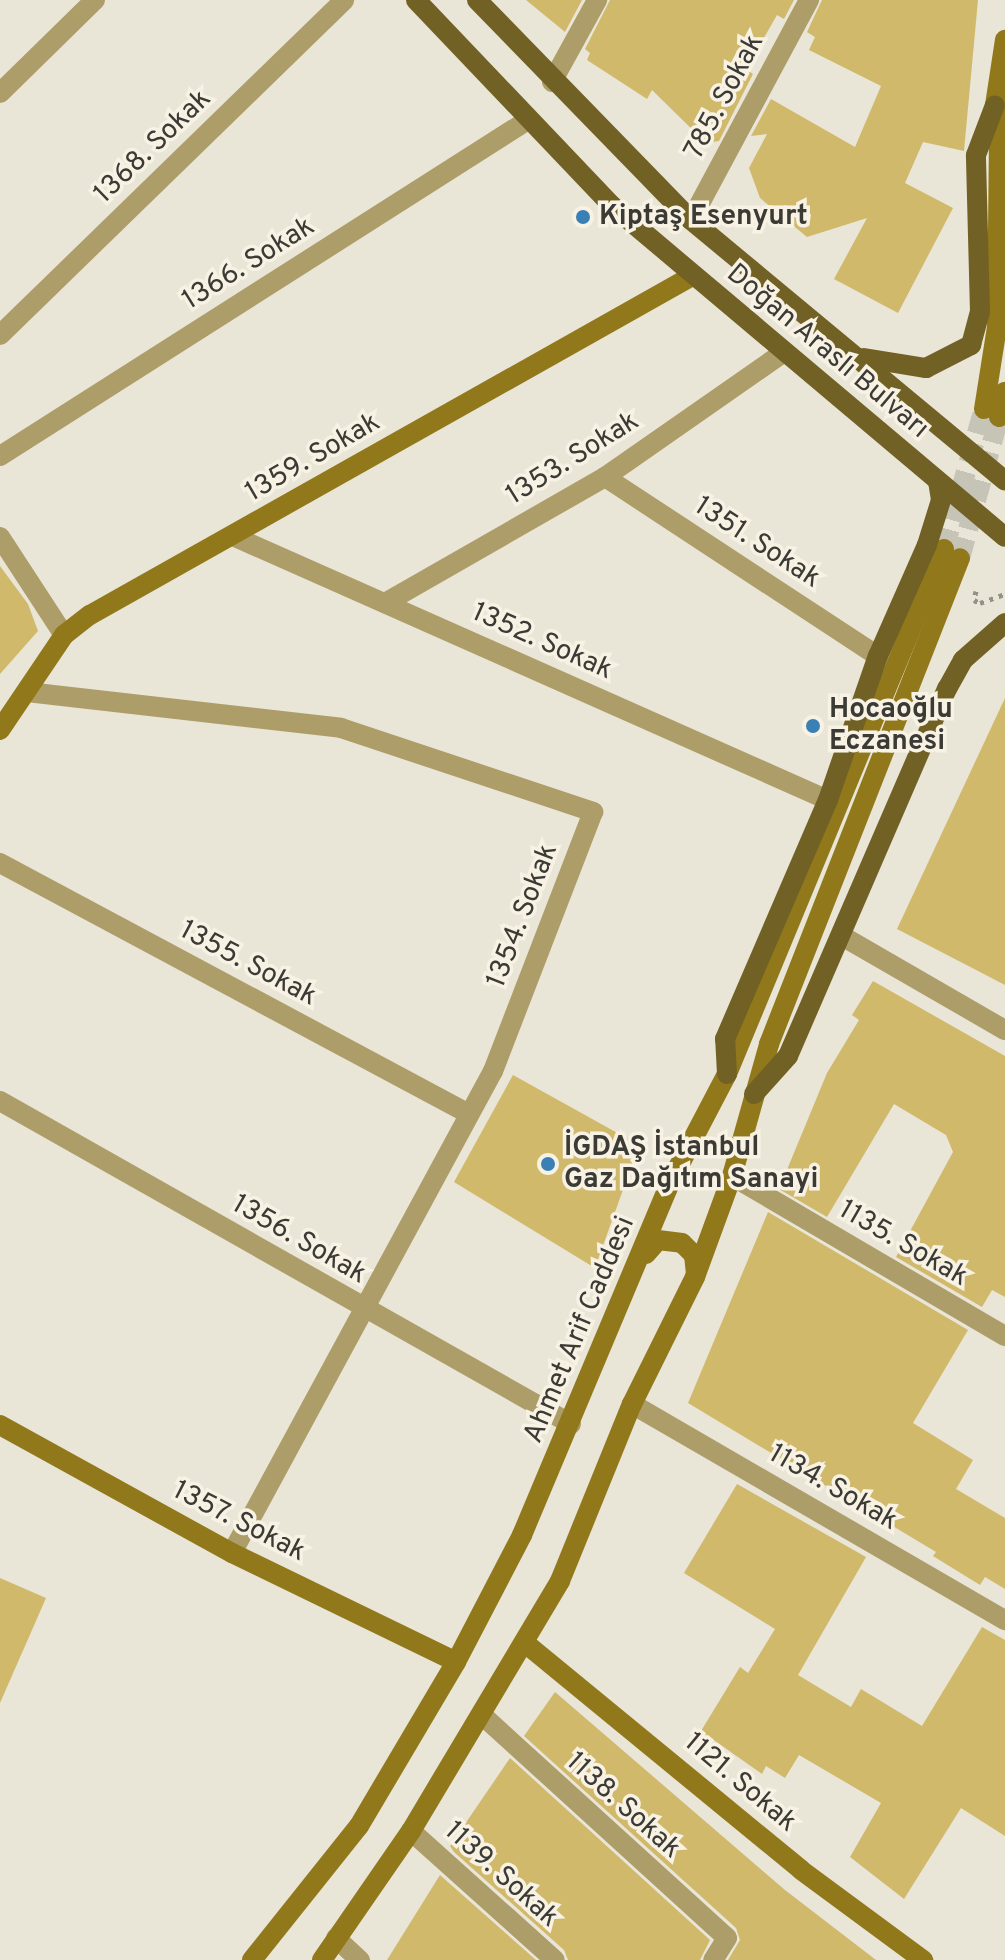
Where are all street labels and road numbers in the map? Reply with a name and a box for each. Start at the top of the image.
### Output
street label: 785. Sokak [678,29,772,165]
street label: 1368. Sokak [88,83,218,211]
street label: 1366. Sokak [177,210,321,318]
street label: Doğan Araslı Bulvarı [719,257,935,447]
street label: 1353. Sokak [501,405,645,513]
street label: 1359. Sokak [240,406,386,510]
street label: 1351. Sokak [688,490,826,596]
street label: 1352. Sokak [467,596,617,688]
street label: 1354. Sokak [480,839,566,993]
street label: 1355. Sokak [174,914,322,1014]
street label: 1356. Sokak [226,1188,372,1292]
street label: 1135. Sokak [832,1194,974,1294]
street label: Ahmet Arif Caddesi [517,1211,643,1449]
street label: 1134. Sokak [762,1438,904,1538]
street label: 1357. Sokak [167,1474,311,1570]
street label: 1121. Sokak [677,1726,803,1840]
street label: 1138. Sokak [559,1746,687,1866]
street label: 1139. Sokak [437,1815,565,1935]

